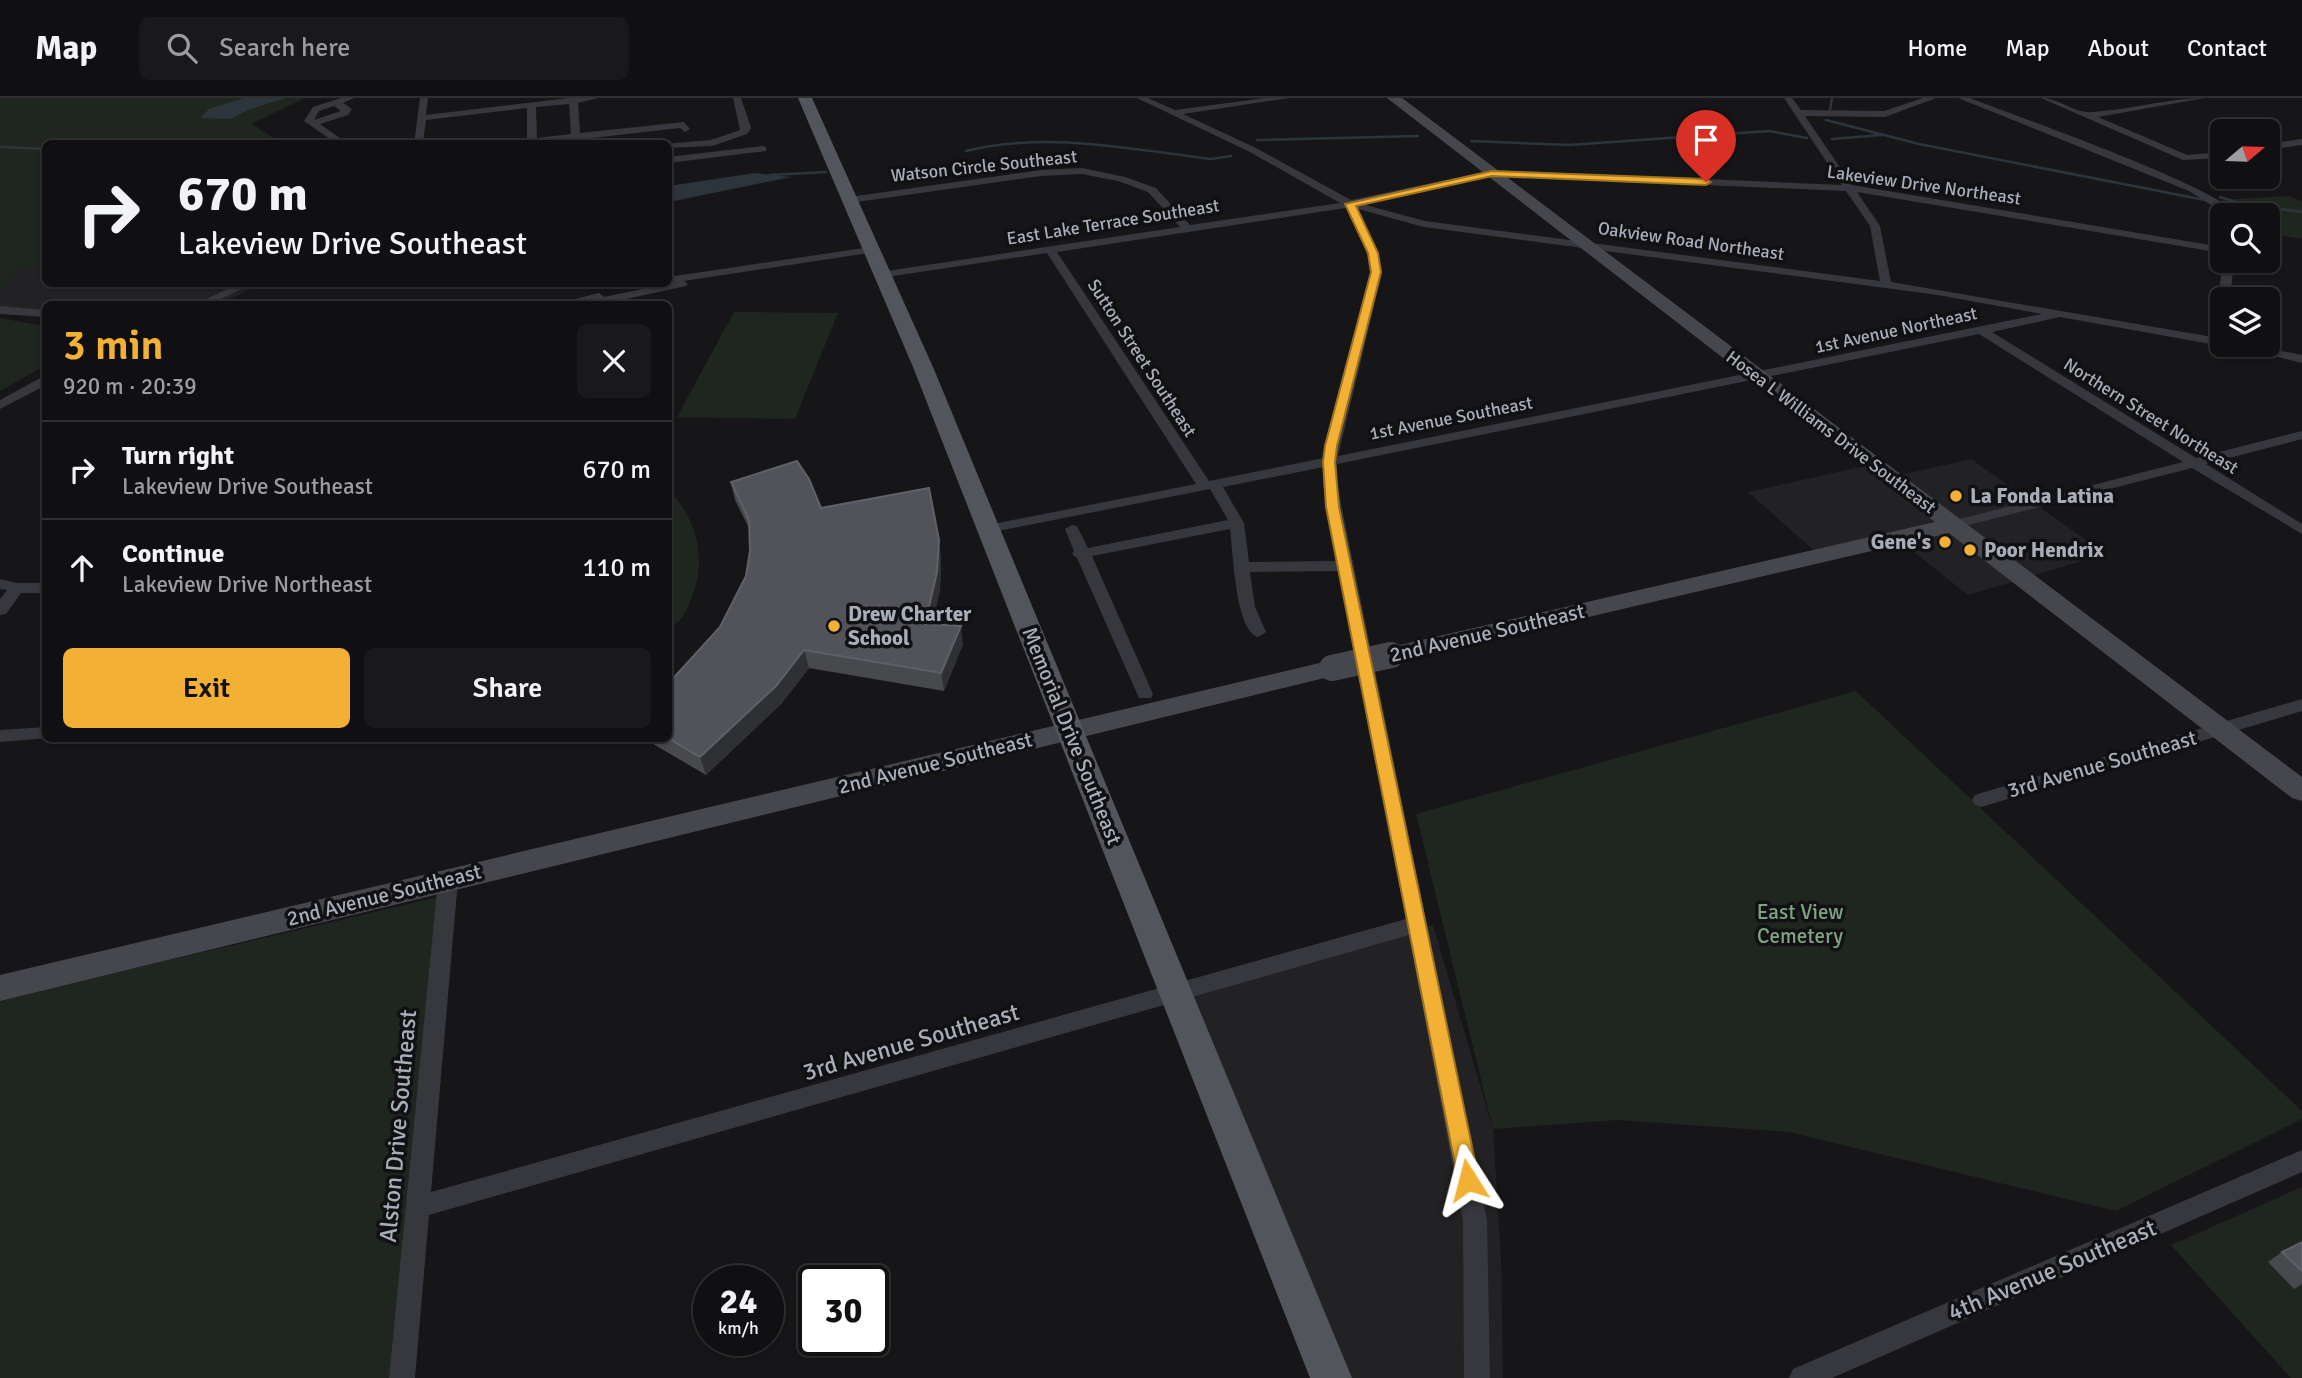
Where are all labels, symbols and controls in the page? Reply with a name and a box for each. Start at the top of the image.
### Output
search box [139,17,629,80]
text: Map [35,28,97,69]
icon: search [163,29,201,67]
text: Search here [219,32,350,64]
text: Home [1907,33,1967,63]
text: Map [2005,33,2050,63]
text: About [2088,33,2149,63]
text: Contact [2187,33,2267,63]
pin [1676,110,1736,182]
north arrow [2210,119,2280,189]
map controls [2210,119,2280,357]
icon: arrive [1687,121,1725,159]
street label: Watson Circle Southeast [890,145,1078,187]
street label: Lakeview Drive Northeast [1826,160,2022,210]
text: 670 m [178,164,308,224]
icon: right [63,168,154,259]
street label: East Lake Terrace Southeast [1005,194,1221,250]
button: search [2210,203,2280,273]
street label: Oakview Road Northeast [1596,217,1786,265]
text: Lakeview Drive Southeast [178,224,527,263]
street label: Sutton Street Southeast [1083,275,1201,441]
button: layers [2210,287,2280,357]
street label: 1st Avenue Northeast [1813,302,1979,358]
text: 3 min [63,320,164,371]
button: close [577,324,651,398]
street label: Hosea L Williams Drive Southeast [1722,346,1940,518]
street label: Northern Street Northeast [2060,353,2242,479]
text: 920 m · 20:39 [63,372,197,401]
street label: 1st Avenue Southeast [1368,391,1534,445]
text: Turn right [122,440,234,472]
icon: right [63,451,101,489]
text: 670 m [582,454,651,486]
text: Lakeview Drive Southeast [122,472,373,501]
place label: La Fonda Latina [1970,483,2114,509]
marker: La Fonda Latina [1948,488,1964,504]
place label: Gene's [1871,529,1931,555]
marker: Gene's [1937,534,1953,550]
place label: Poor Hendrix [1984,537,2104,563]
text: Continue [122,538,224,570]
marker: Poor Hendrix [1962,542,1978,558]
icon: ahead [63,549,101,587]
text: 110 m [582,552,651,584]
text: Lakeview Drive Northeast [122,570,372,599]
street label: 2nd Avenue Southeast [1387,598,1587,668]
place label: Drew Charter School [848,601,972,651]
marker: Drew Charter School [826,618,842,634]
street label: Memorial Drive Southeast [1016,623,1128,849]
button: Exit [63,648,350,728]
button: Share [364,648,651,728]
street label: 3rd Avenue Southeast [2004,725,2200,803]
street label: 2nd Avenue Southeast [835,726,1035,800]
street label: 2nd Avenue Southeast [284,858,484,932]
park label: East View Cemetery [1757,899,1843,949]
street label: 3rd Avenue Southeast [799,997,1023,1087]
street label: Alston Drive Southeast [373,1008,423,1244]
position arrow [1431,1143,1505,1217]
street label: 4th Avenue Southeast [1943,1213,2161,1327]
speed limit sign: 30 [798,1265,889,1356]
text: 24 [720,1280,757,1323]
text: km/h [718,1317,759,1339]

